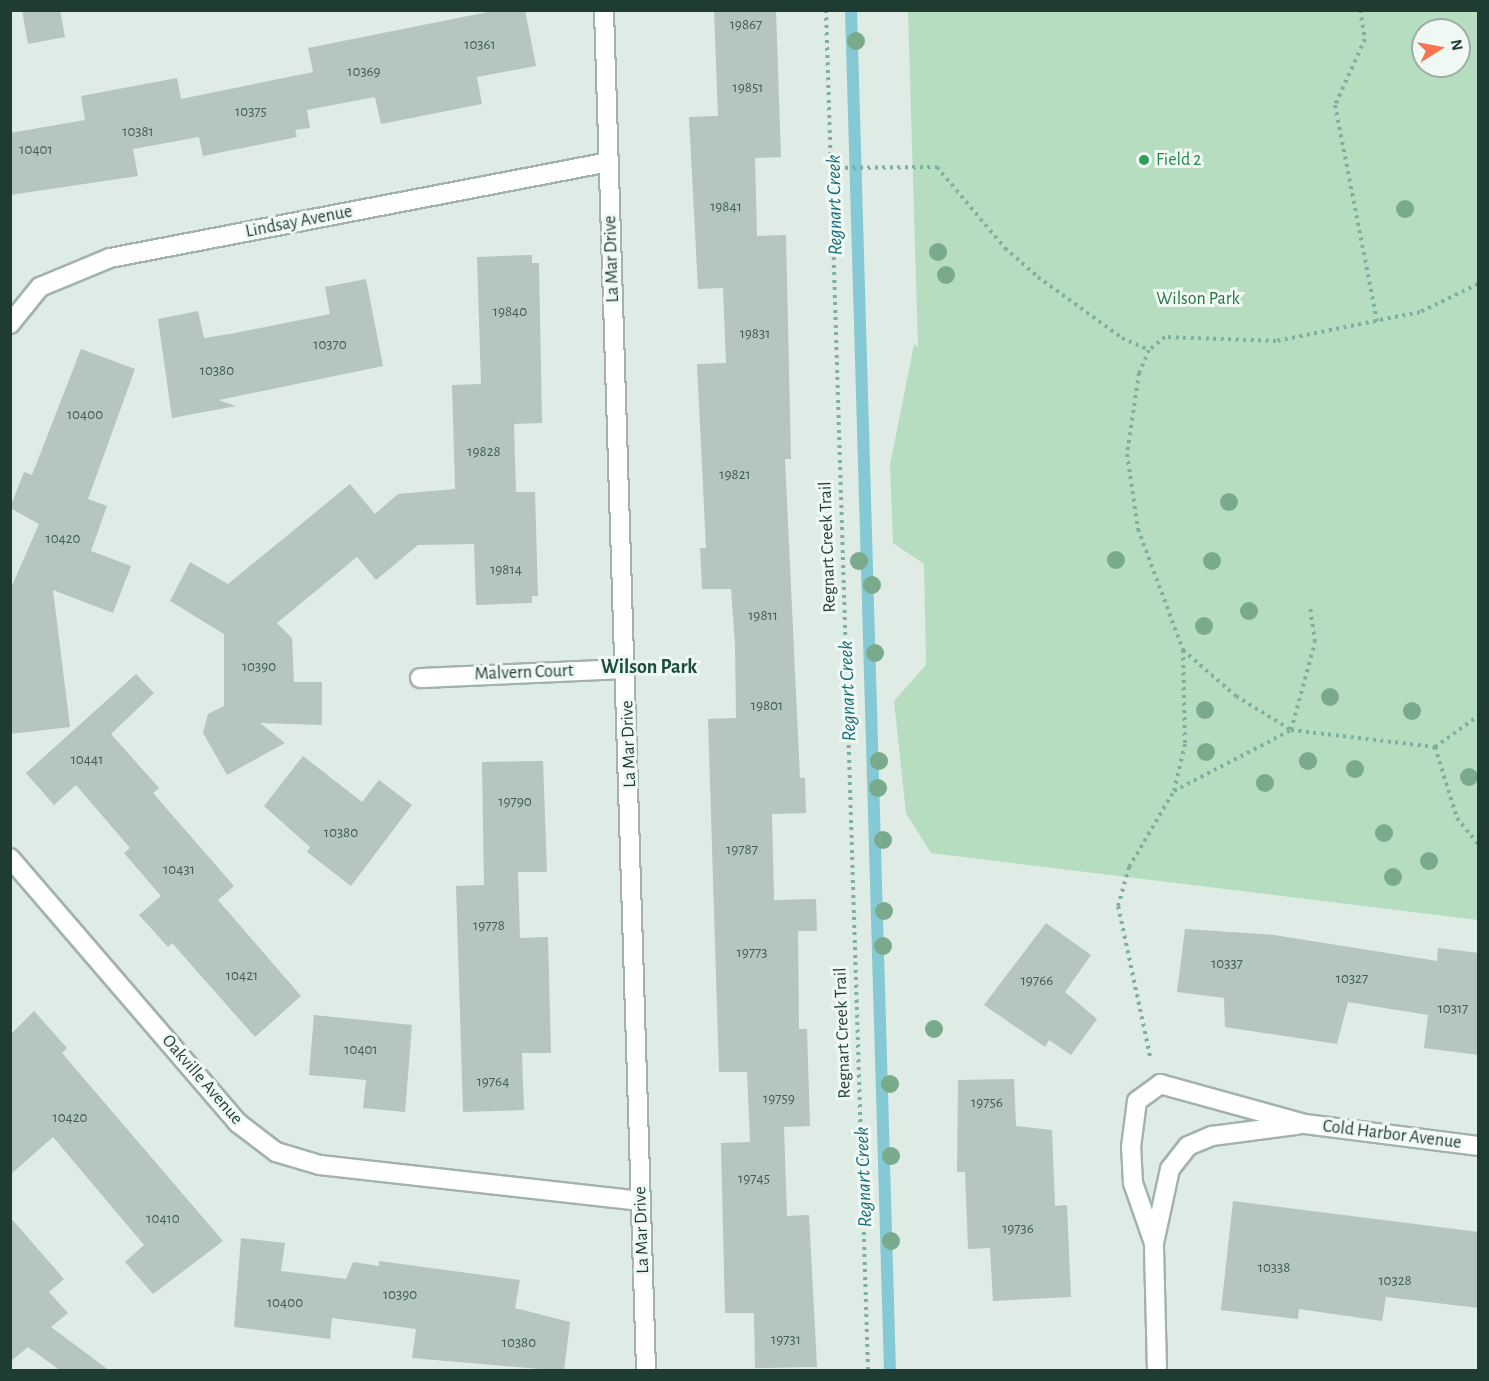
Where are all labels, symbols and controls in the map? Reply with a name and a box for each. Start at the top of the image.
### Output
house number: 19867 [730,16,762,34]
north arrow [1411,18,1471,78]
house number: 10361 [464,36,496,54]
text: N [1448,38,1466,52]
house number: 10369 [347,63,381,81]
house number: 19851 [733,79,763,97]
house number: 10375 [235,103,267,121]
house number: 10381 [122,123,154,141]
house number: 10401 [19,141,53,159]
place label: Field 2 [1156,149,1201,171]
marker: Field 2 [1137,153,1151,167]
water label: Regnart Creek [822,154,848,256]
house number: 19841 [710,198,742,216]
street label: Lindsay Avenue [244,201,354,243]
street label: La Mar Drive [600,215,624,303]
park label: Wilson Park [1156,288,1240,310]
house number: 19840 [493,303,527,321]
house number: 19831 [740,325,770,343]
house number: 10370 [313,336,347,354]
house number: 10380 [200,362,234,380]
house number: 10400 [67,406,103,424]
house number: 19828 [467,443,501,461]
house number: 19821 [719,466,751,484]
street label: Regnart Creek Trail [815,481,841,613]
house number: 10420 [45,530,81,548]
house number: 19814 [490,561,522,579]
house number: 19811 [748,607,778,625]
water label: Regnart Creek [834,640,862,742]
district label: Wilson Park [601,655,697,679]
house number: 10390 [242,658,276,676]
street label: Malvern Court [474,660,574,686]
house number: 19801 [751,697,783,715]
street label: La Mar Drive [617,700,641,788]
house number: 10441 [71,751,103,769]
house number: 19790 [498,793,532,811]
house number: 10380 [324,824,358,842]
house number: 19787 [726,841,758,859]
house number: 10431 [163,861,195,879]
house number: 19778 [473,917,505,935]
house number: 19773 [737,944,767,962]
house number: 10337 [1211,955,1243,973]
house number: 10421 [226,967,258,985]
street label: Regnart Creek Trail [830,967,856,1099]
house number: 10327 [1336,970,1368,988]
house number: 19766 [1021,972,1053,990]
house number: 10317 [1438,1000,1468,1018]
street label: Oakville Avenue [157,1030,247,1130]
house number: 10401 [344,1041,378,1059]
house number: 19764 [477,1073,509,1091]
house number: 19759 [763,1090,795,1108]
house number: 19756 [971,1094,1003,1112]
house number: 10420 [52,1109,88,1127]
street label: Cold Harbor Avenue [1321,1116,1463,1154]
water label: Regnart Creek [850,1126,878,1228]
house number: 19745 [738,1170,770,1188]
street label: La Mar Drive [630,1186,654,1274]
house number: 10410 [146,1210,180,1228]
house number: 19736 [1002,1220,1034,1238]
house number: 10338 [1258,1259,1290,1277]
house number: 10328 [1378,1272,1412,1290]
house number: 10390 [383,1286,417,1304]
house number: 10400 [267,1294,303,1312]
house number: 19731 [771,1331,801,1349]
house number: 10380 [502,1334,536,1352]

